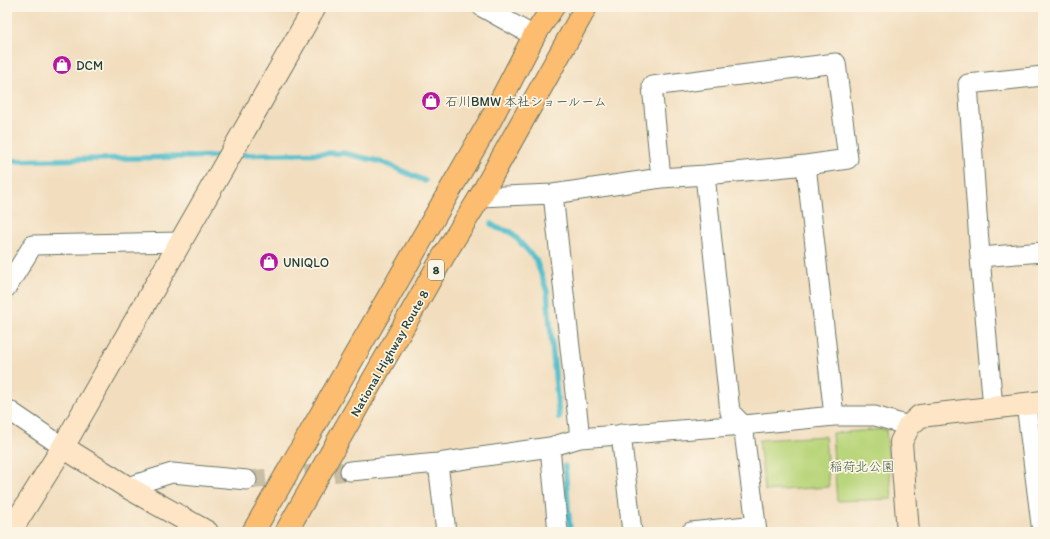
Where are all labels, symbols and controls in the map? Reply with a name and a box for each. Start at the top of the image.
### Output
shop icon: DCM [51,54,73,76]
place label: DCM [76,58,103,73]
shop icon: 石川BMW 本社ショールーム [420,90,442,112]
place label: 石川BMW 本社ショールーム [445,94,607,109]
shop icon: UNIQLO [258,251,280,273]
place label: UNIQLO [283,255,329,270]
road number: 8 [428,260,444,280]
street label: National Highway Route 8 [347,287,432,419]
park label: 稲荷北公園 [829,459,895,474]

